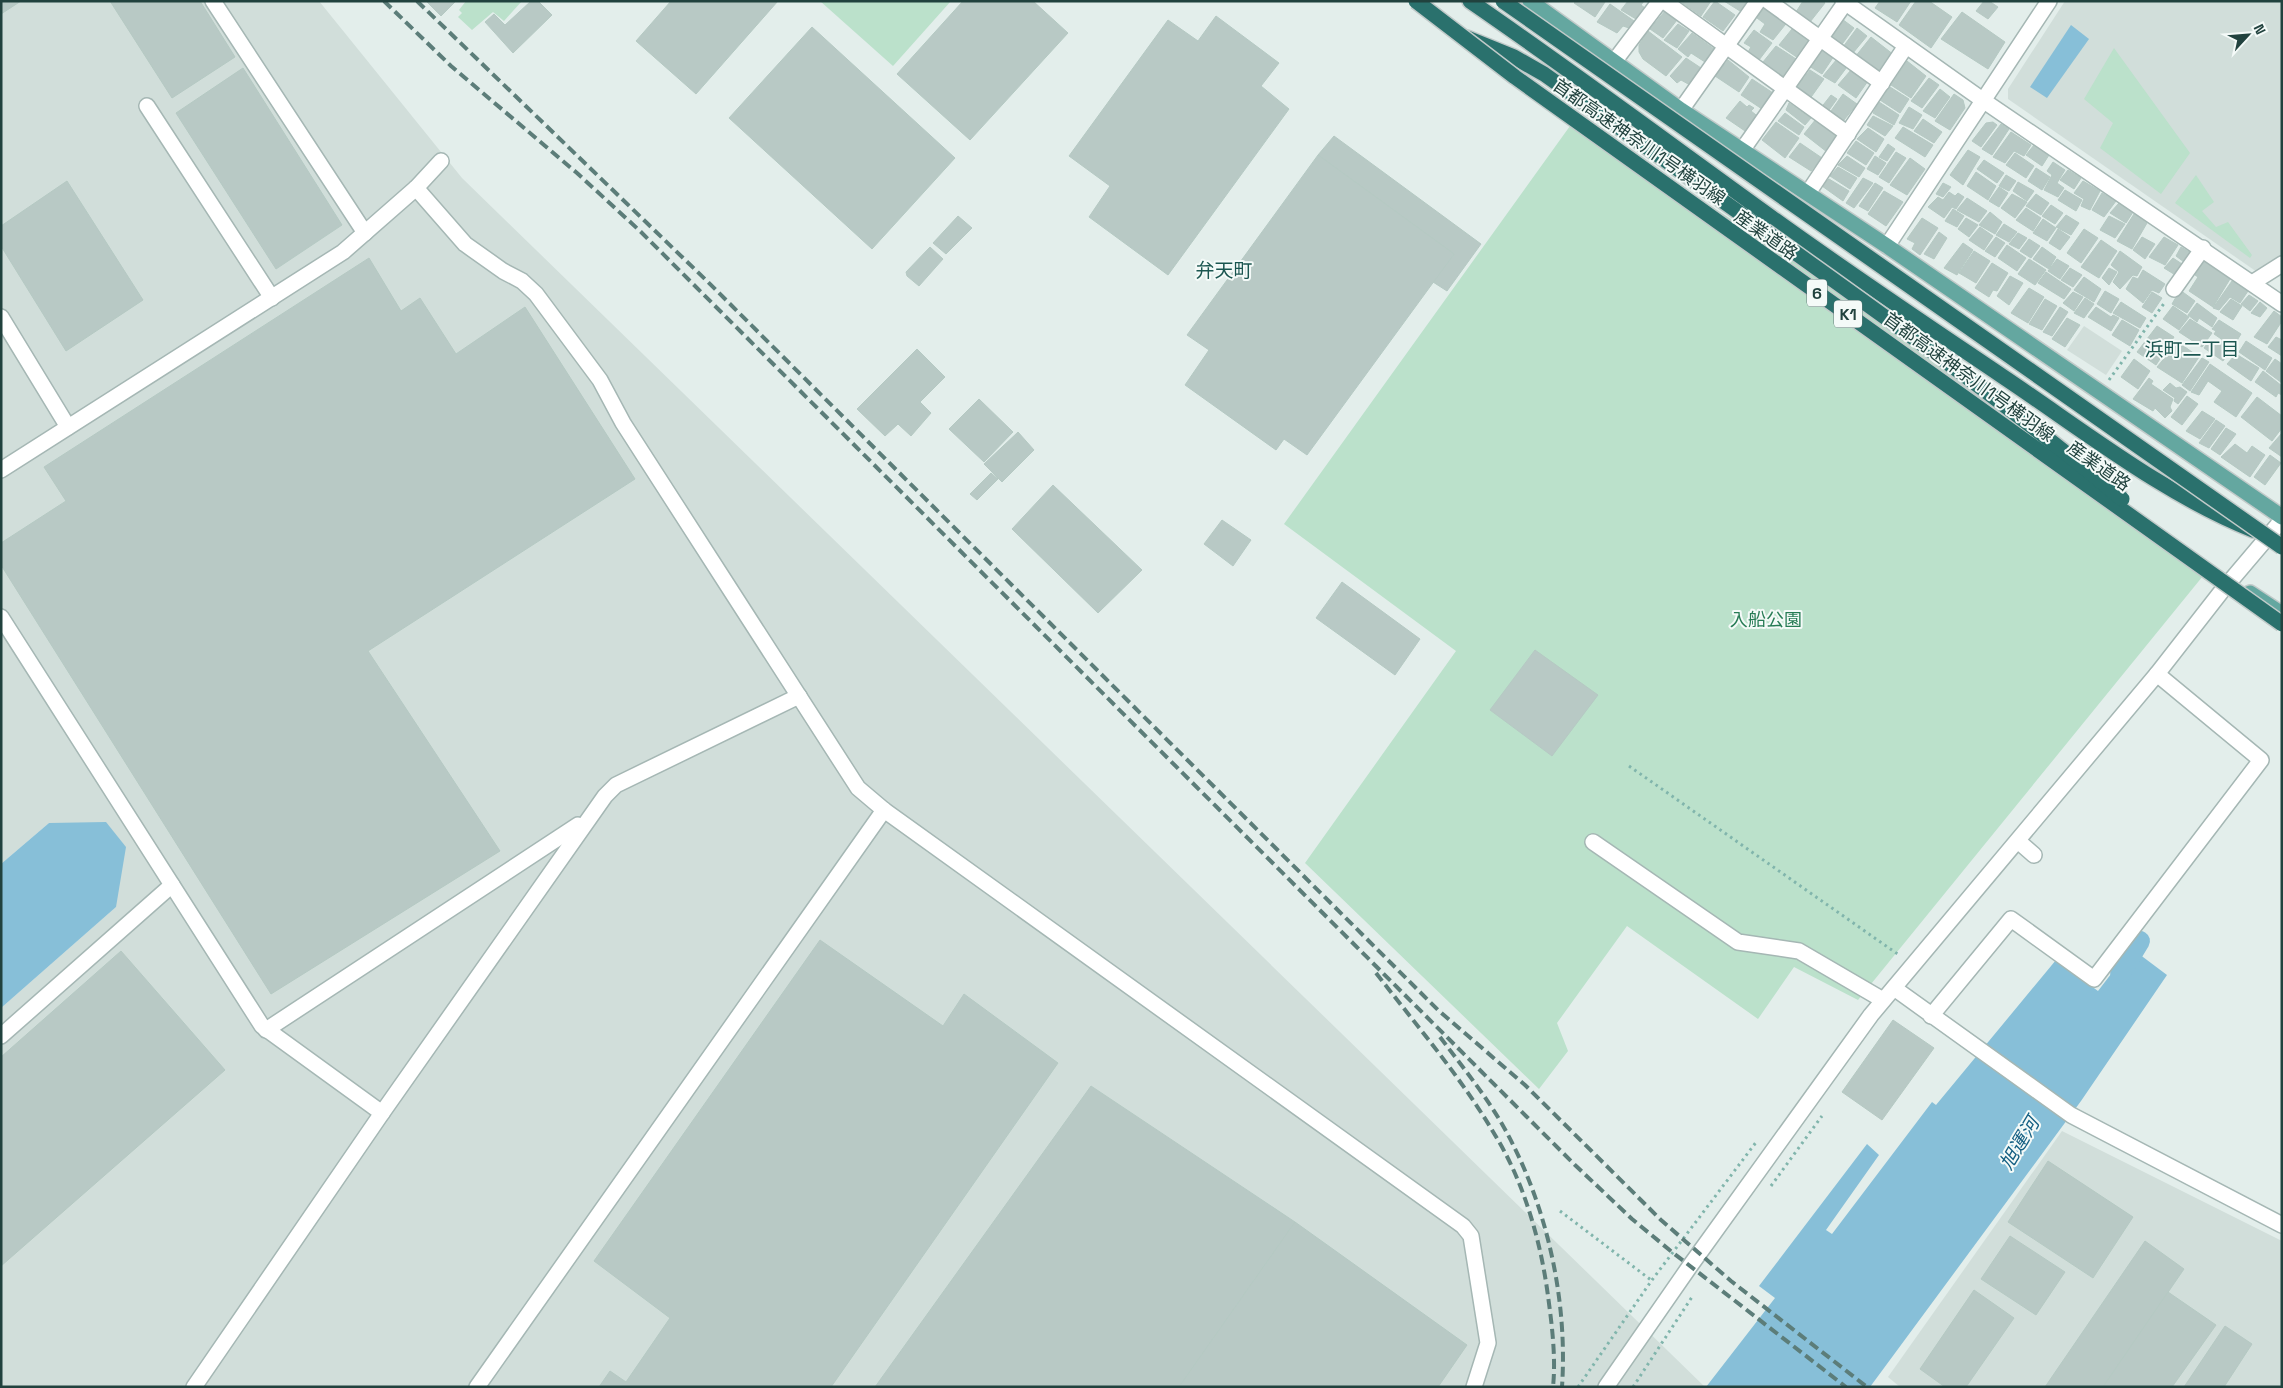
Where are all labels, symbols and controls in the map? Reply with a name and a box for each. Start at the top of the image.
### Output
north arrow [2223,10,2273,60]
text: N [2250,21,2270,37]
street label: 首都高速神奈川1号横羽線 [1549,73,1730,210]
street label: 産業道路 [1730,205,1802,265]
district label: 弁天町 [1195,258,1253,283]
road number: 6 [1807,280,1827,306]
road number: K1 [1834,300,1862,328]
street label: 首都高速神奈川1号横羽線 [1879,307,2059,446]
district label: 浜町二丁目 [2144,337,2240,362]
street label: 産業道路 [2063,436,2135,496]
park label: 入船公園 [1730,608,1802,631]
water label: 旭運河 [1994,1109,2047,1174]

